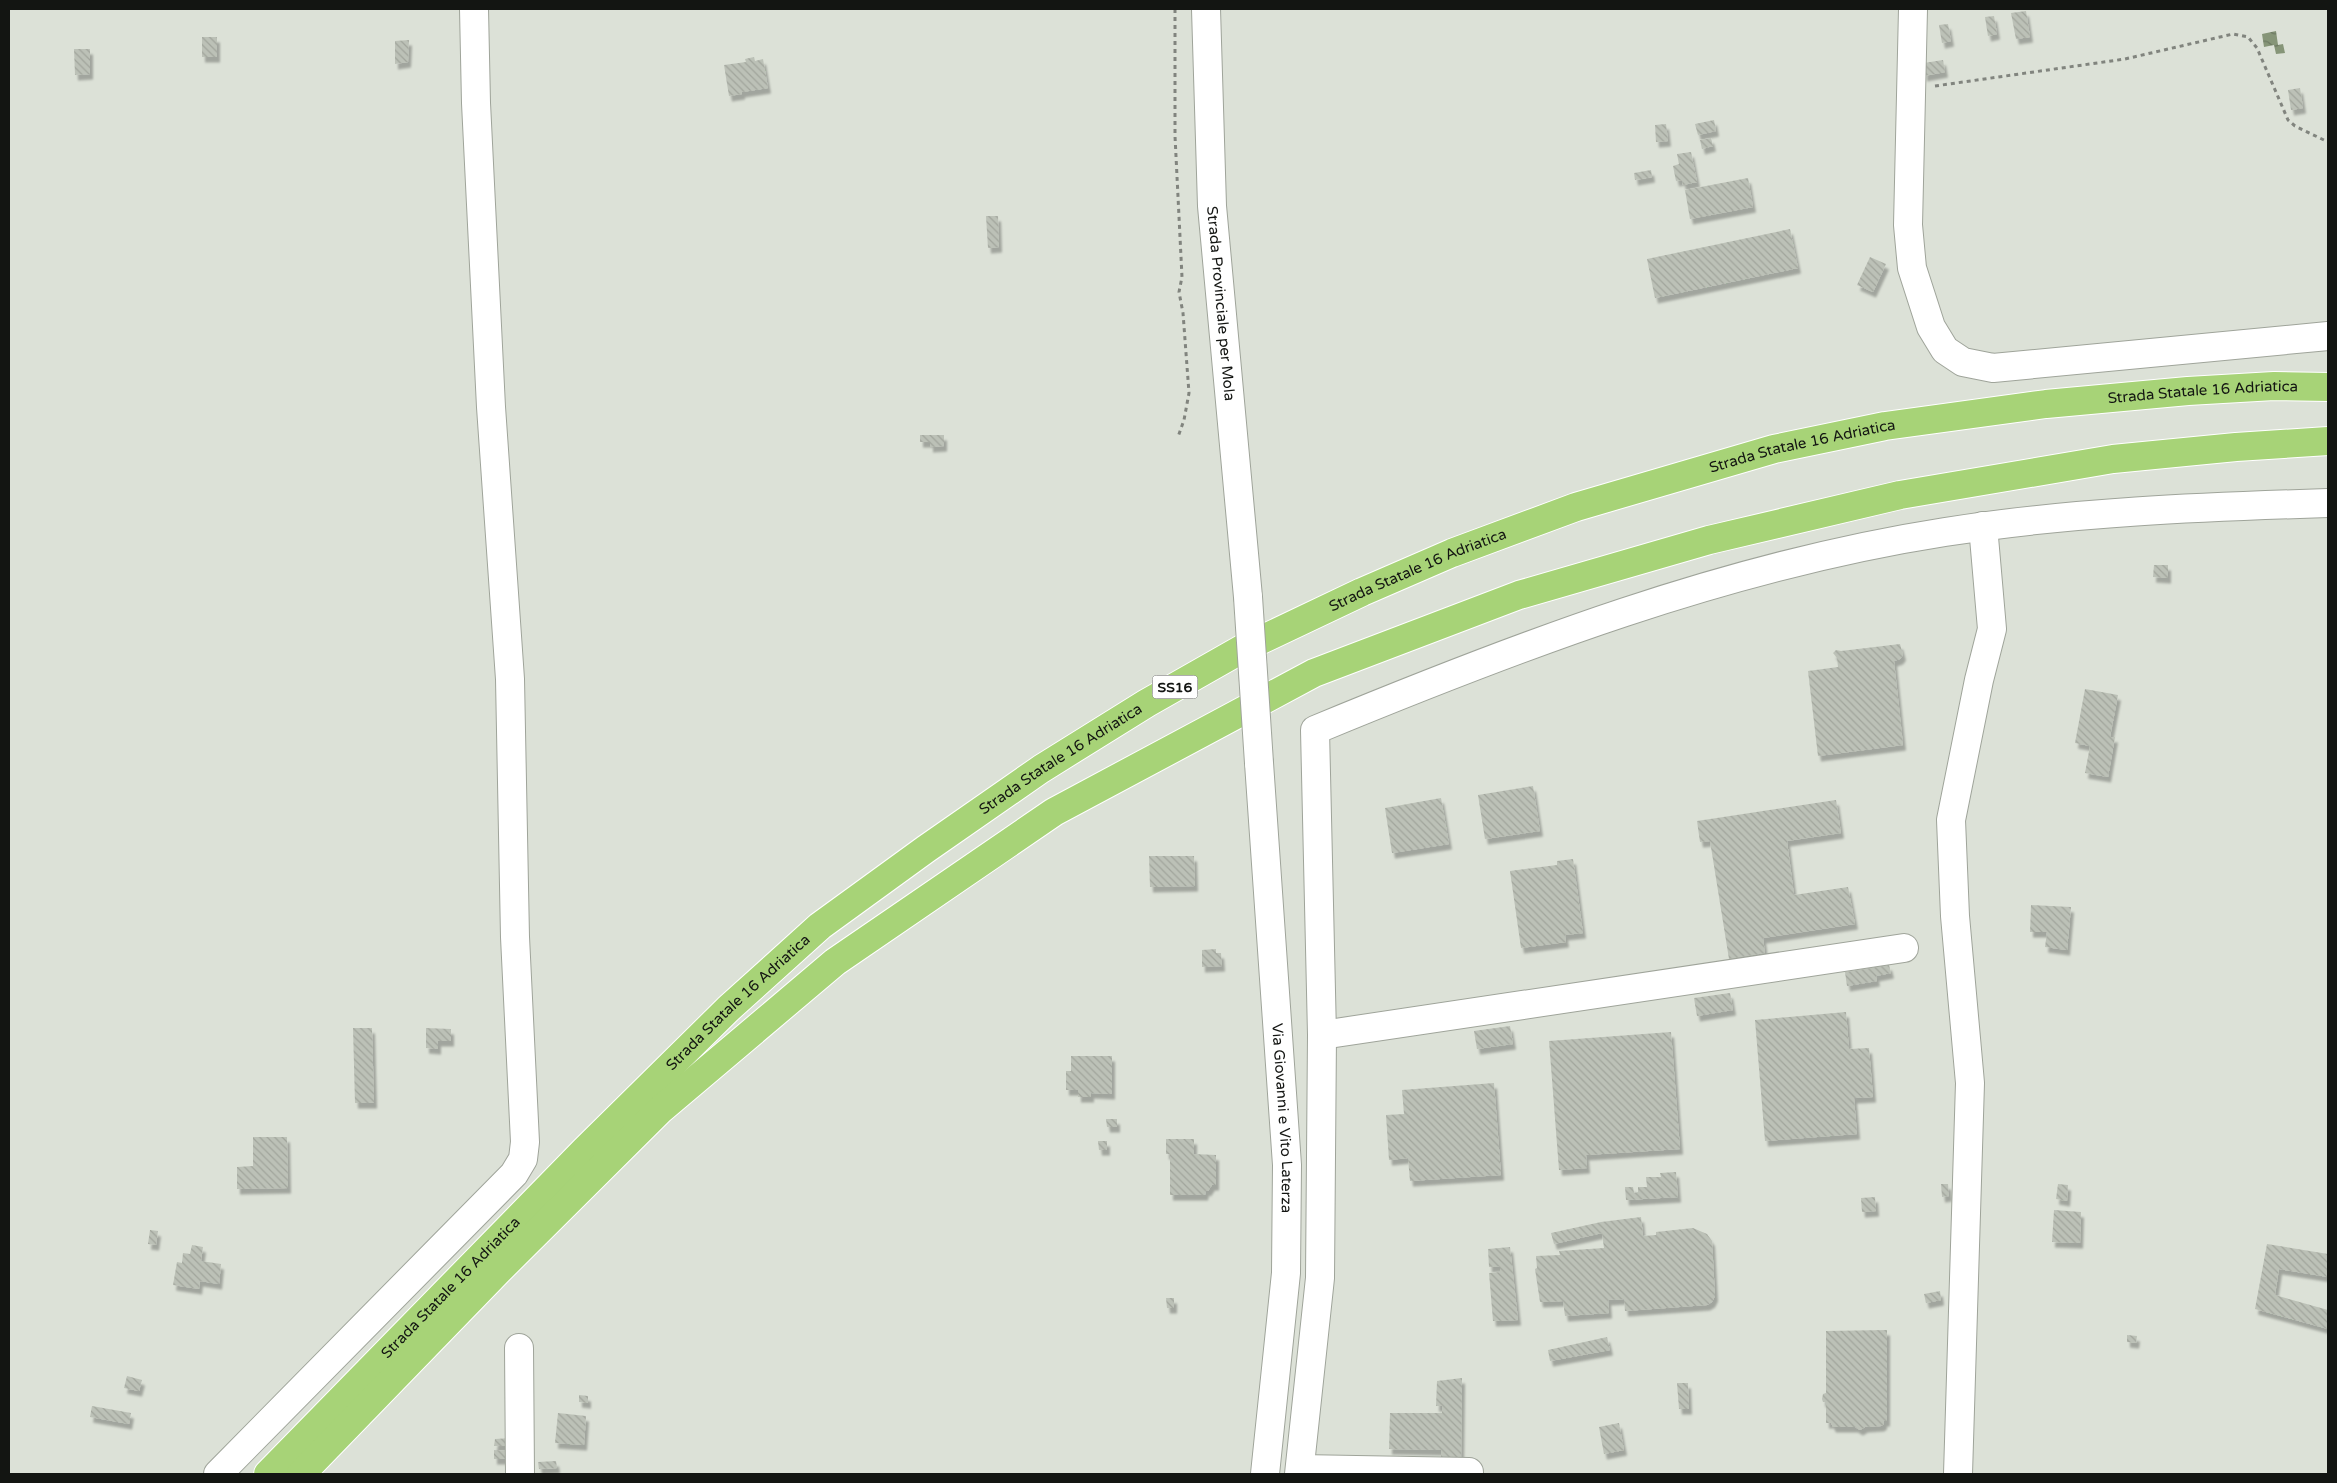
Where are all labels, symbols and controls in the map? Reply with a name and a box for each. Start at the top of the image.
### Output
street label: Strada Provinciale per Mola [1203,205,1239,402]
street label: Strada Statale 16 Adriatica [2107,377,2298,407]
street label: Strada Statale 16 Adriatica [1707,416,1896,477]
street label: Strada Statale 16 Adriatica [1326,525,1509,615]
road number: SS16 [1152,676,1198,699]
street label: Strada Statale 16 Adriatica [975,699,1145,818]
street label: Strada Statale 16 Adriatica [662,930,814,1074]
street label: Via Giovanni e Vito Laterza [1268,1022,1296,1213]
street label: Strada Statale 16 Adriatica [377,1213,524,1362]

